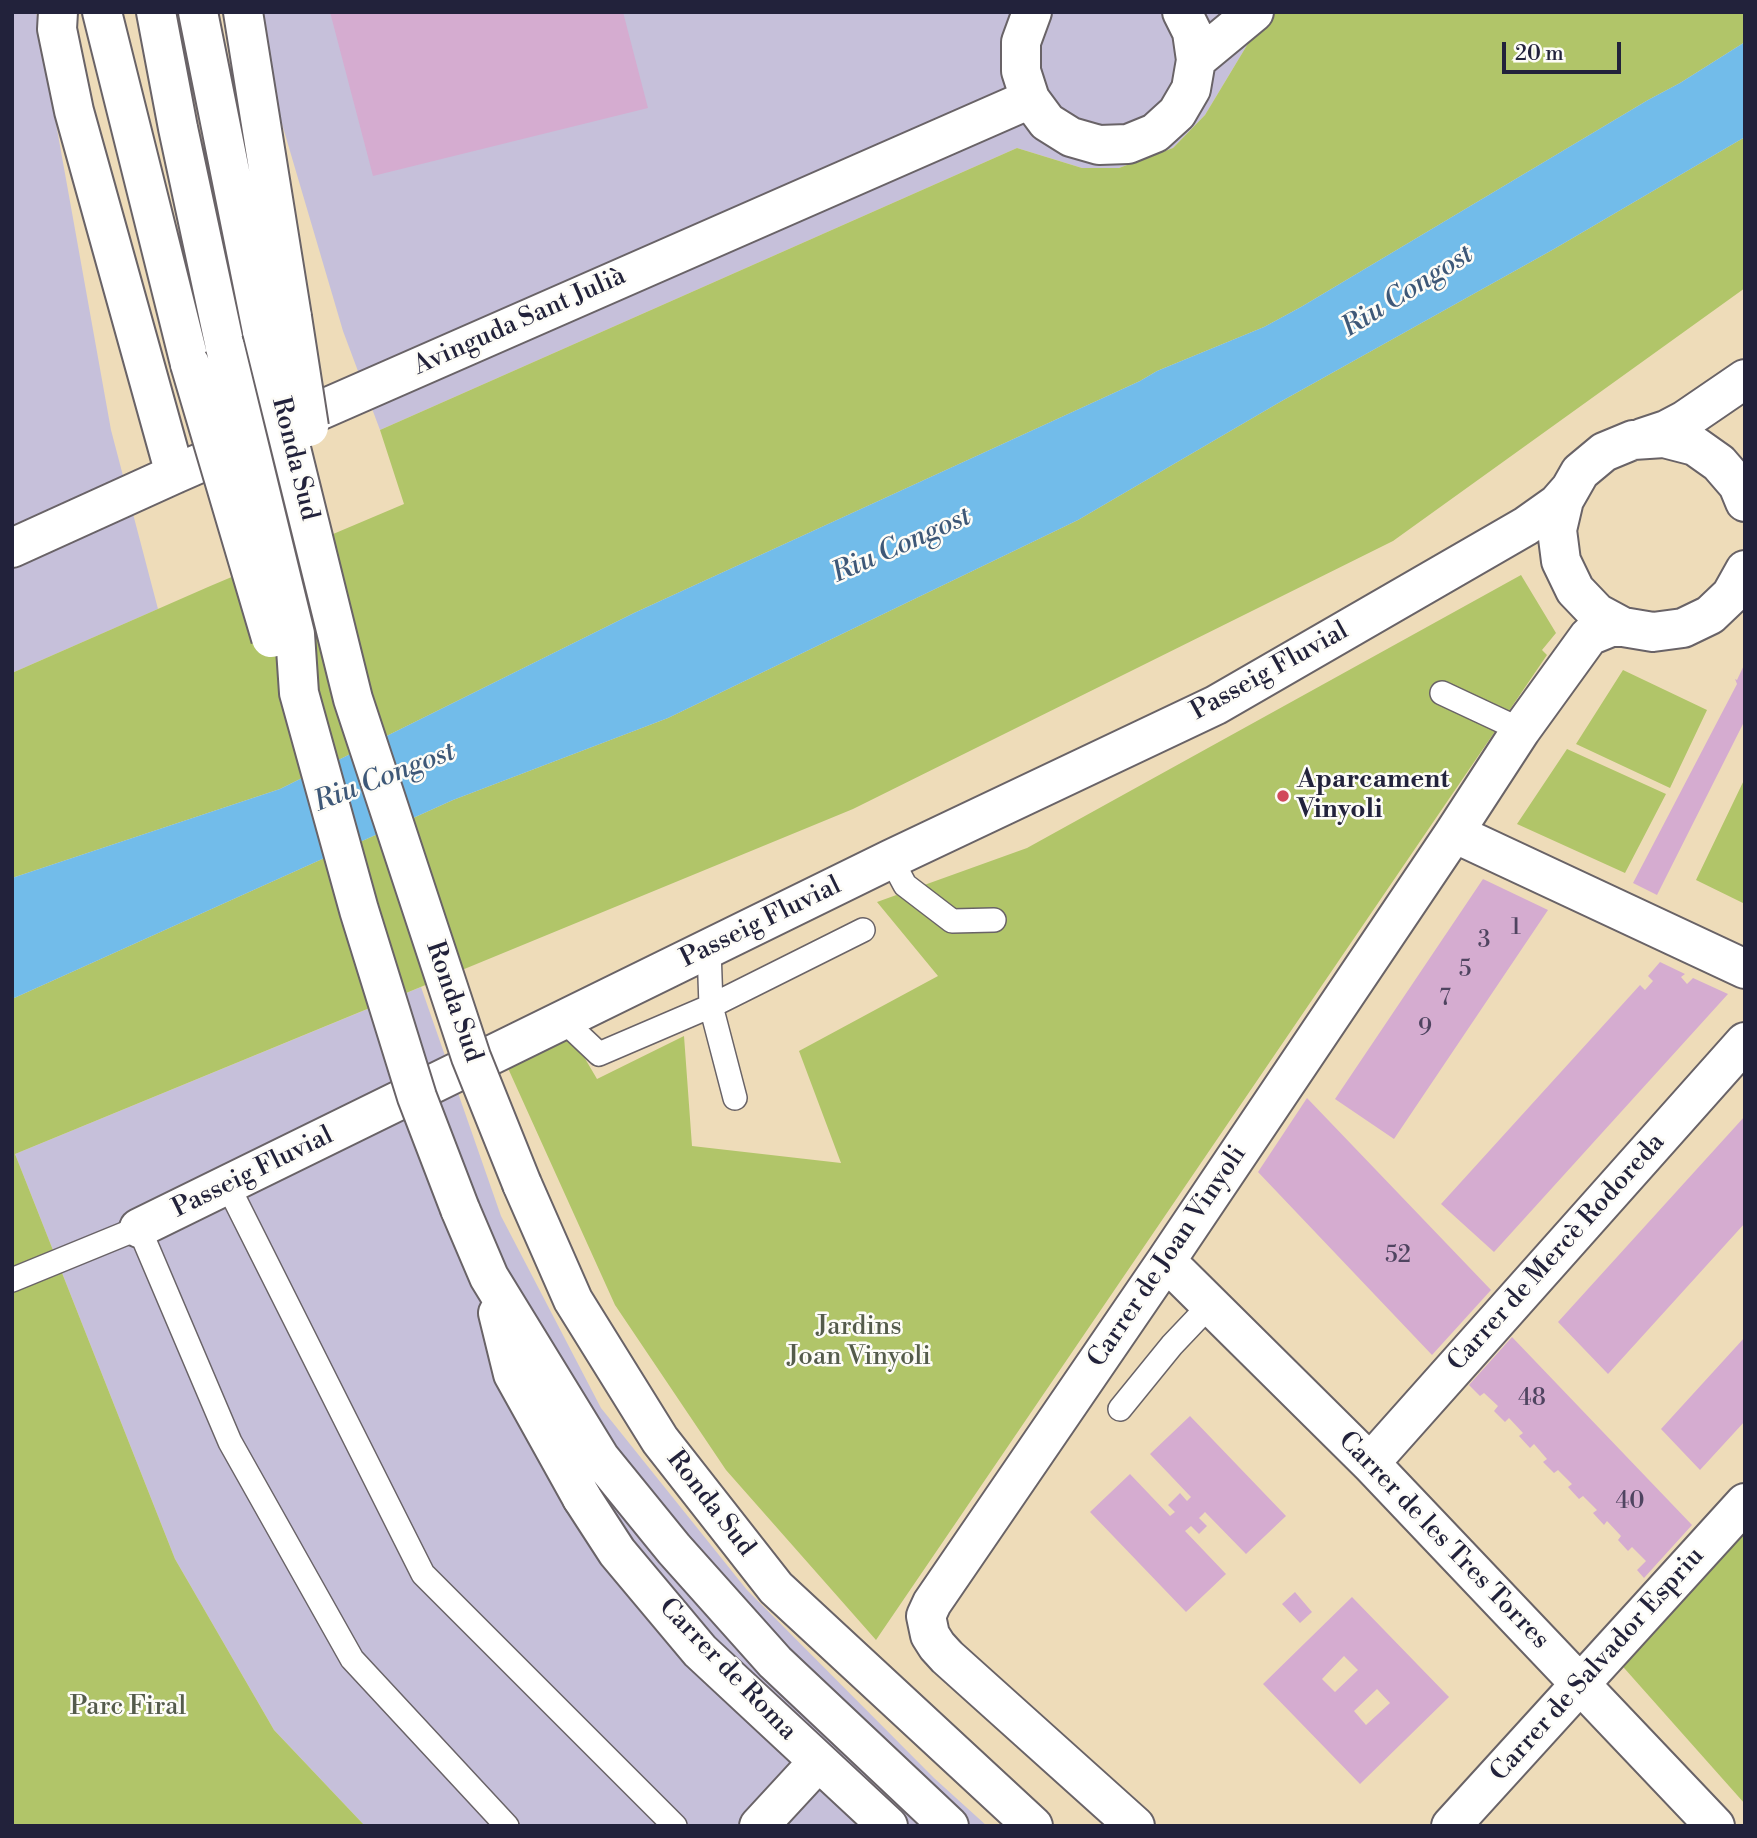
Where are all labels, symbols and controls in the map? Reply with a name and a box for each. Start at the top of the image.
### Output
scale bar [1505,28,1624,72]
text: 20 m [1515,41,1564,67]
water label: Riu Congost [1336,238,1480,346]
street label: Avinguda Sant Julià [409,261,631,383]
street label: Ronda Sud [264,394,324,524]
water label: Riu Congost [827,500,977,592]
street label: Passeig Fluvial [1186,616,1354,728]
water label: Riu Congost [310,736,460,820]
place label: Aparcament Vinyoli [1297,765,1449,826]
marker: Aparcament Vinyoli [1275,788,1291,804]
street label: Passeig Fluvial [676,871,846,975]
house number: 1 [1511,914,1521,942]
house number: 3 [1478,927,1490,955]
street label: Ronda Sud [418,938,488,1066]
house number: 5 [1459,956,1471,984]
house number: 7 [1439,985,1451,1013]
house number: 9 [1418,1015,1432,1043]
street label: Passeig Fluvial [168,1121,338,1225]
street label: Carrer de Mercè Rodoreda [1442,1128,1672,1378]
street label: Carrer de Joan Vinyoli [1082,1140,1254,1374]
house number: 52 [1385,1242,1411,1270]
park label: Jardins Joan Vinyoli [787,1312,931,1374]
house number: 48 [1518,1385,1546,1413]
street label: Carrer de les Tres Torres [1331,1426,1555,1656]
street label: Ronda Sud [659,1445,761,1563]
house number: 40 [1616,1488,1644,1516]
street label: Carrer de Salvador Espriu [1485,1542,1711,1788]
street label: Carrer de Roma [651,1593,803,1747]
park label: Parc Firal [70,1692,186,1724]

